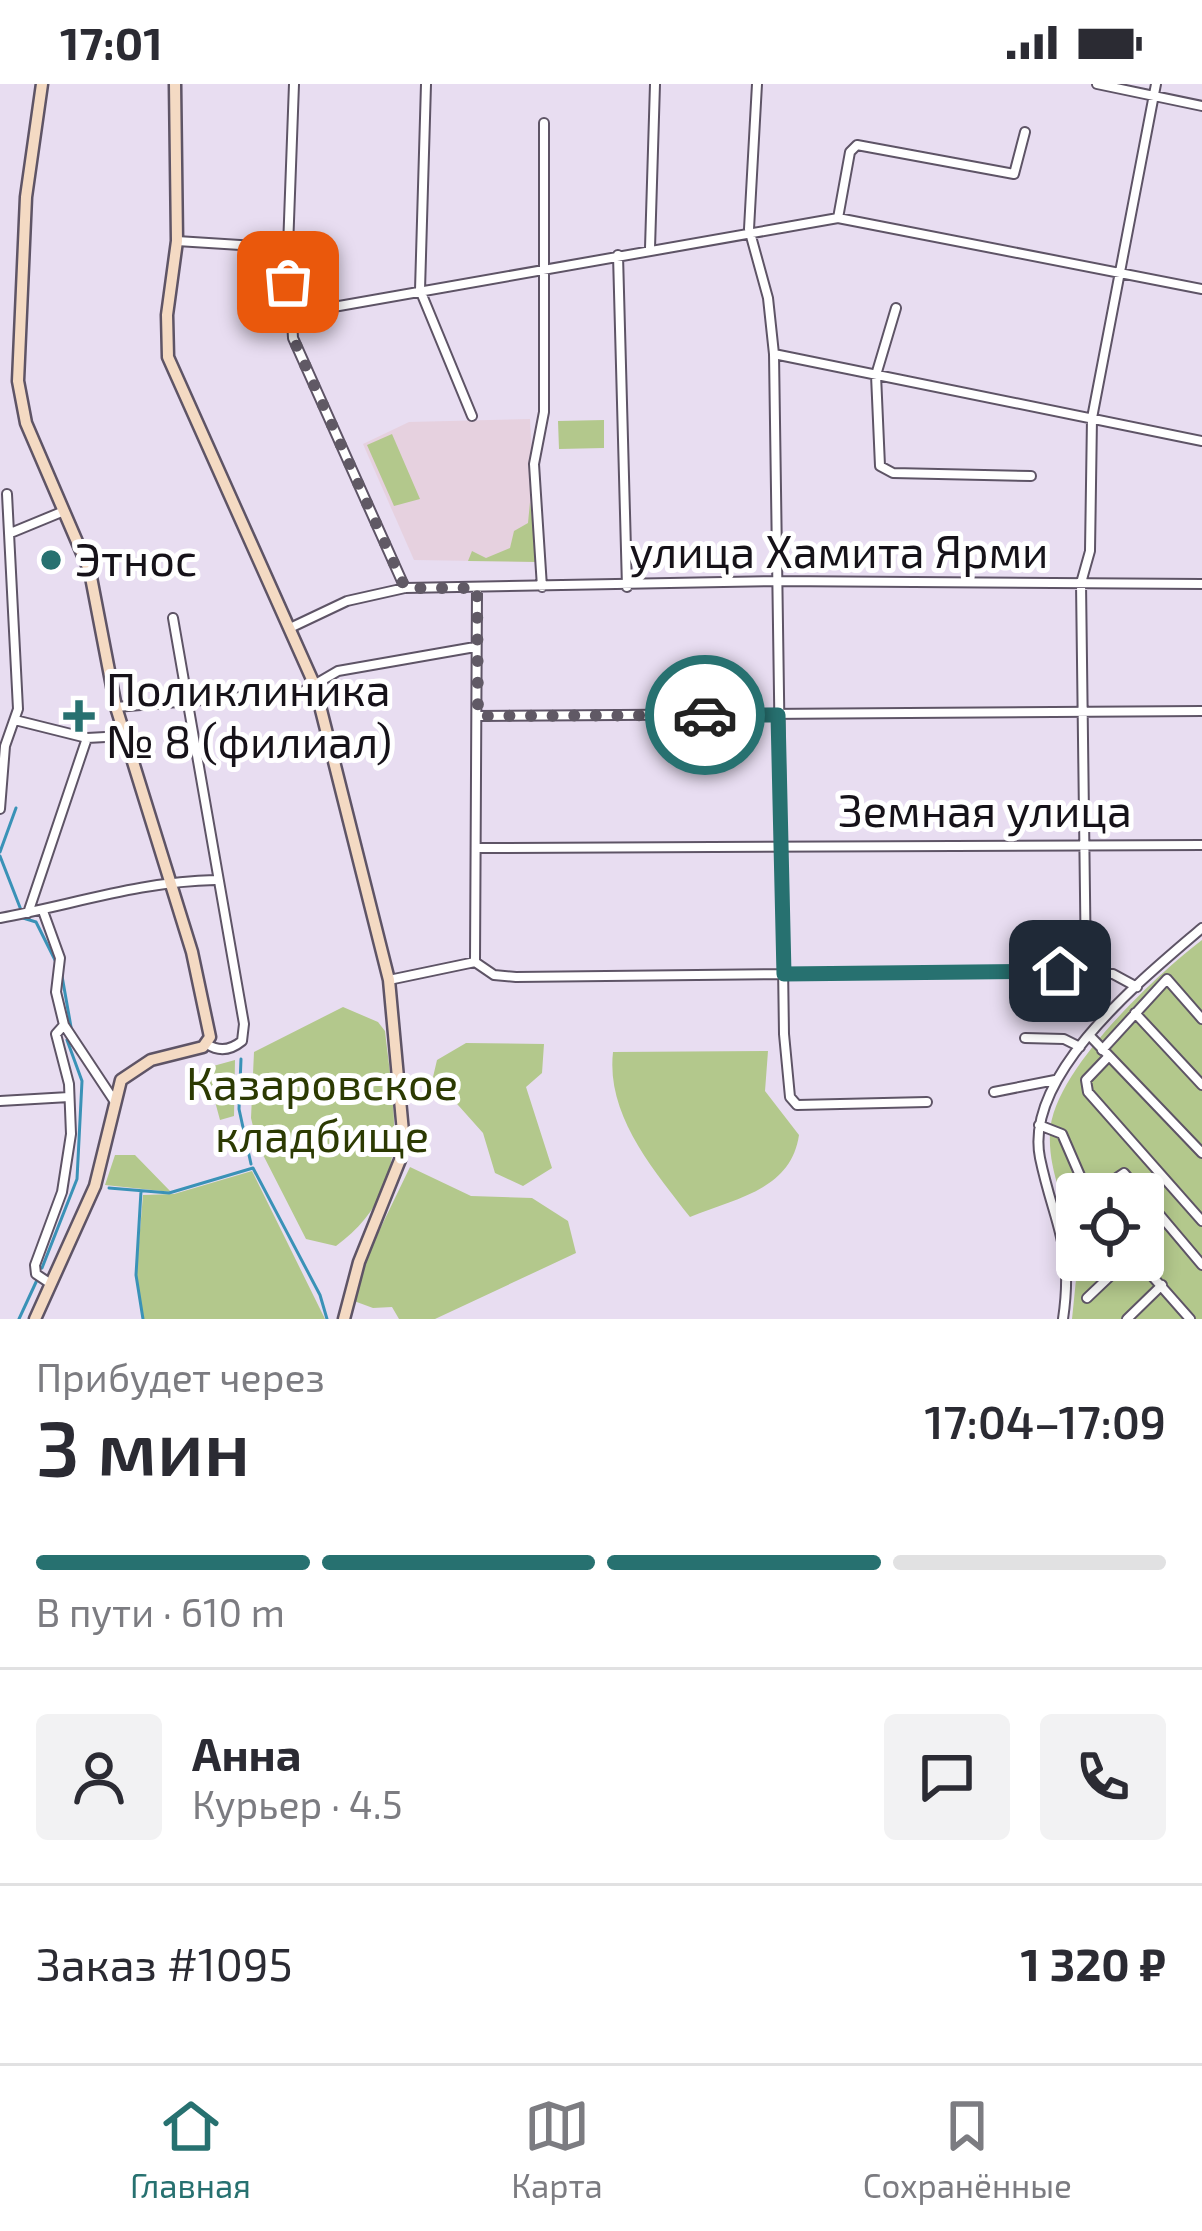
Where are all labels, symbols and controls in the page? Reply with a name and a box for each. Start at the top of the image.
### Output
text: 17:01 [60,15,163,69]
pin [237,231,339,333]
icon: bag [255,249,321,315]
street label: улица Хамита Ярми [629,523,1049,578]
place label: Этнос [75,531,197,585]
marker: Этнос [38,547,64,573]
courier [645,655,765,775]
place label: Поликлиника № 8 (филиал) [106,661,392,767]
icon: car [672,682,738,748]
marker: Поликлиника № 8 (филиал) [63,700,95,732]
street label: Земная улица [838,782,1132,837]
pin [1009,920,1111,1022]
icon: home [1027,938,1093,1004]
park label: Казаровское кладбище [186,1055,458,1161]
map controls [1056,1173,1164,1281]
button: locate [1056,1173,1164,1281]
text: Прибудет через [36,1353,325,1400]
text: 17:04–17:09 [925,1394,1166,1448]
text: 3 мин [36,1398,250,1492]
text: В пути · 610 m [36,1588,285,1635]
button: person [36,1714,162,1840]
button: chat [884,1714,1010,1840]
button: phone [1040,1714,1166,1840]
text: Анна [192,1726,302,1780]
text: Курьер · 4.5 [192,1780,403,1827]
text: Заказ #1095 [36,1936,293,1990]
text: 1 320 ₽ [1020,1936,1166,1990]
tab: Главная [130,2093,251,2205]
tab: Карта [511,2093,603,2205]
tab: Сохранённые [863,2093,1072,2205]

